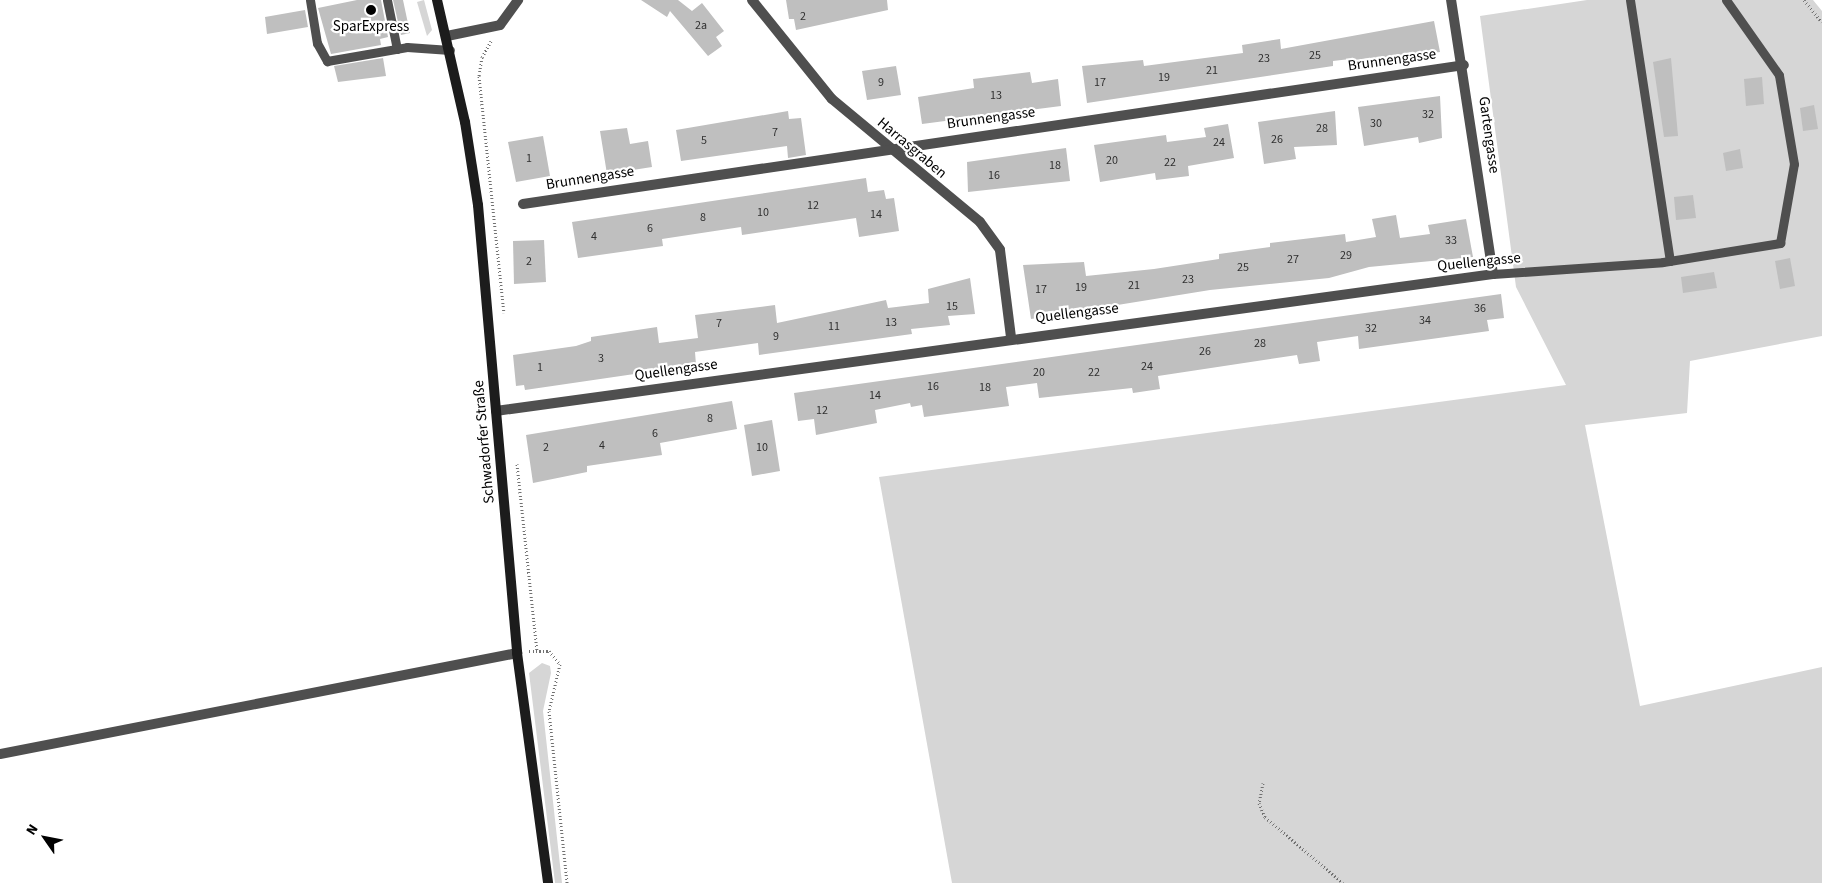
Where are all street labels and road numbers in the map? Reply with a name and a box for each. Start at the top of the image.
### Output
street label: Brunnengasse [1347,45,1437,75]
street label: Gartengasse [1475,95,1503,175]
street label: Brunnengasse [946,103,1036,133]
street label: Harrasgraben [874,114,950,182]
street label: Brunnengasse [545,162,635,194]
street label: Quellengasse [1436,249,1522,275]
street label: Quellengasse [1034,299,1120,327]
street label: Quellengasse [633,355,719,385]
street label: Schwadorfer Straße [470,379,498,505]

